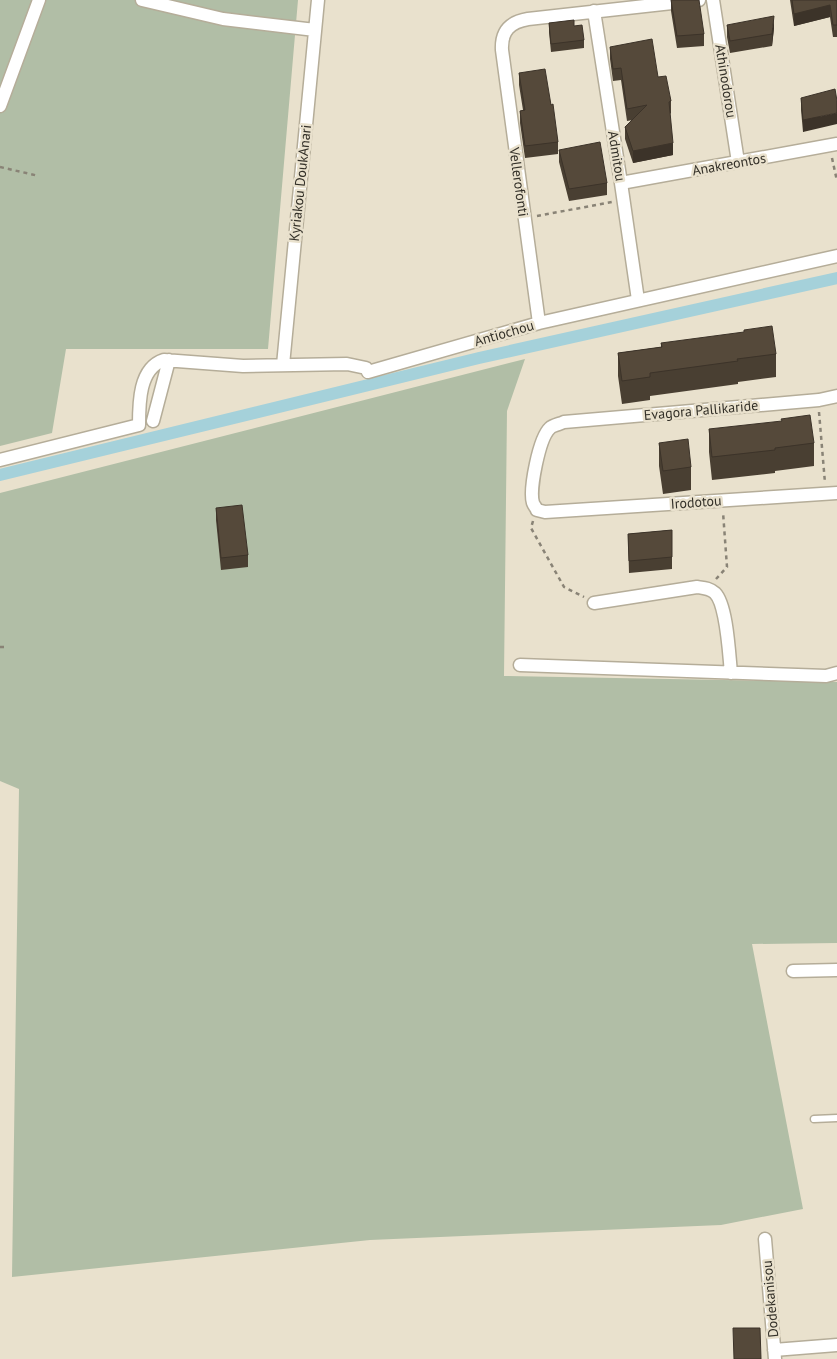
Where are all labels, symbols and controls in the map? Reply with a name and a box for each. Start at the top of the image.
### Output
street label: Athinodorou [711,43,741,119]
street label: Kyriakou DoukAnari [285,124,315,242]
street label: Admitou [604,130,630,182]
street label: Vellerofonti [505,145,533,218]
street label: Anakreontos [691,149,767,179]
street label: Antiochou [472,316,536,350]
street label: Evagora Pallikaride [643,396,759,424]
street label: Irodotou [670,491,722,513]
street label: Dodekanisou [758,1260,782,1338]

